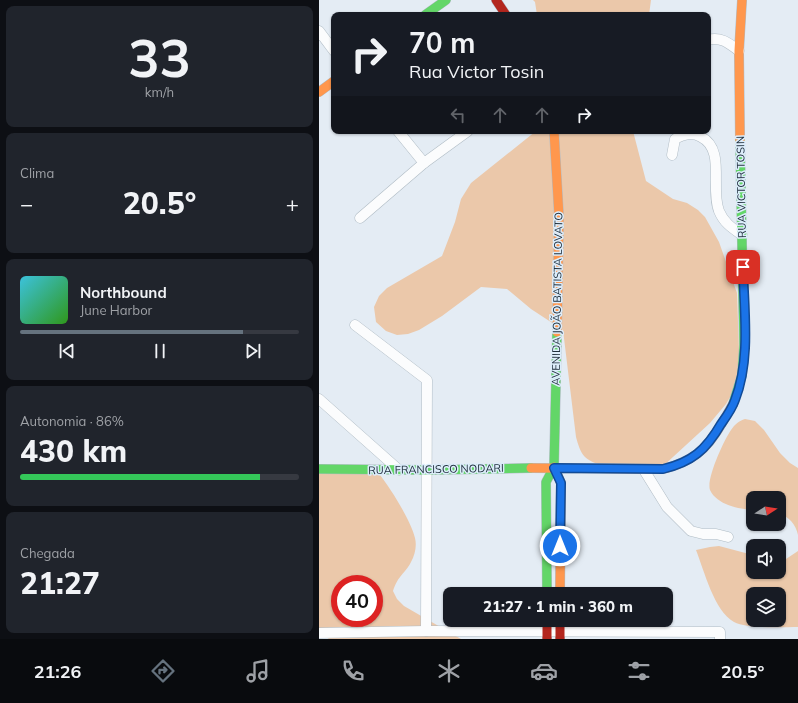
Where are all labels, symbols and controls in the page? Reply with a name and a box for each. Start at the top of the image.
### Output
text: 33 [128,25,191,90]
text: 70 m [409,25,475,60]
icon: right [343,28,395,80]
text: Rua Victor Tosin [409,60,544,83]
text: km/h [145,84,174,100]
icon: left [447,104,469,126]
icon: ahead [489,104,511,126]
icon: ahead [531,104,553,126]
icon: right [573,104,595,126]
street label: RUA VICTOR TOSIN [733,136,749,238]
text: Clima [20,165,54,181]
text: 20.5° [123,184,196,222]
text: − [20,190,33,218]
text: + [286,190,299,218]
street label: AVENIDA JOÃO BATISTA LOVATO [548,212,566,386]
pin [726,250,760,284]
icon: arrive [732,256,754,278]
text: Northbound [80,283,167,302]
text: June Harbor [80,302,152,318]
icon: previous [56,340,78,362]
icon: pause [149,340,171,362]
icon: next [242,340,264,362]
text: Autonomia · 86% [20,413,124,429]
text: 430 km [20,432,127,470]
street label: RUA FRANCISCO NODARI [368,461,504,477]
north arrow [746,491,786,531]
map controls [746,491,786,627]
position arrow [539,525,581,567]
button: sound [746,539,786,579]
text: Chegada [20,545,75,561]
text: 21:27 [20,564,100,602]
speed limit sign: 40 [331,575,383,627]
button: layers [746,587,786,627]
text: 21:27 · 1 min · 360 m [483,597,633,616]
icon: directions [149,657,177,685]
icon: music [244,657,272,685]
icon: phone [339,657,367,685]
icon: climate [435,657,463,685]
icon: car [530,657,558,685]
icon: filters [625,657,653,685]
text: 21:26 [34,660,81,683]
text: 20.5° [721,660,764,683]

